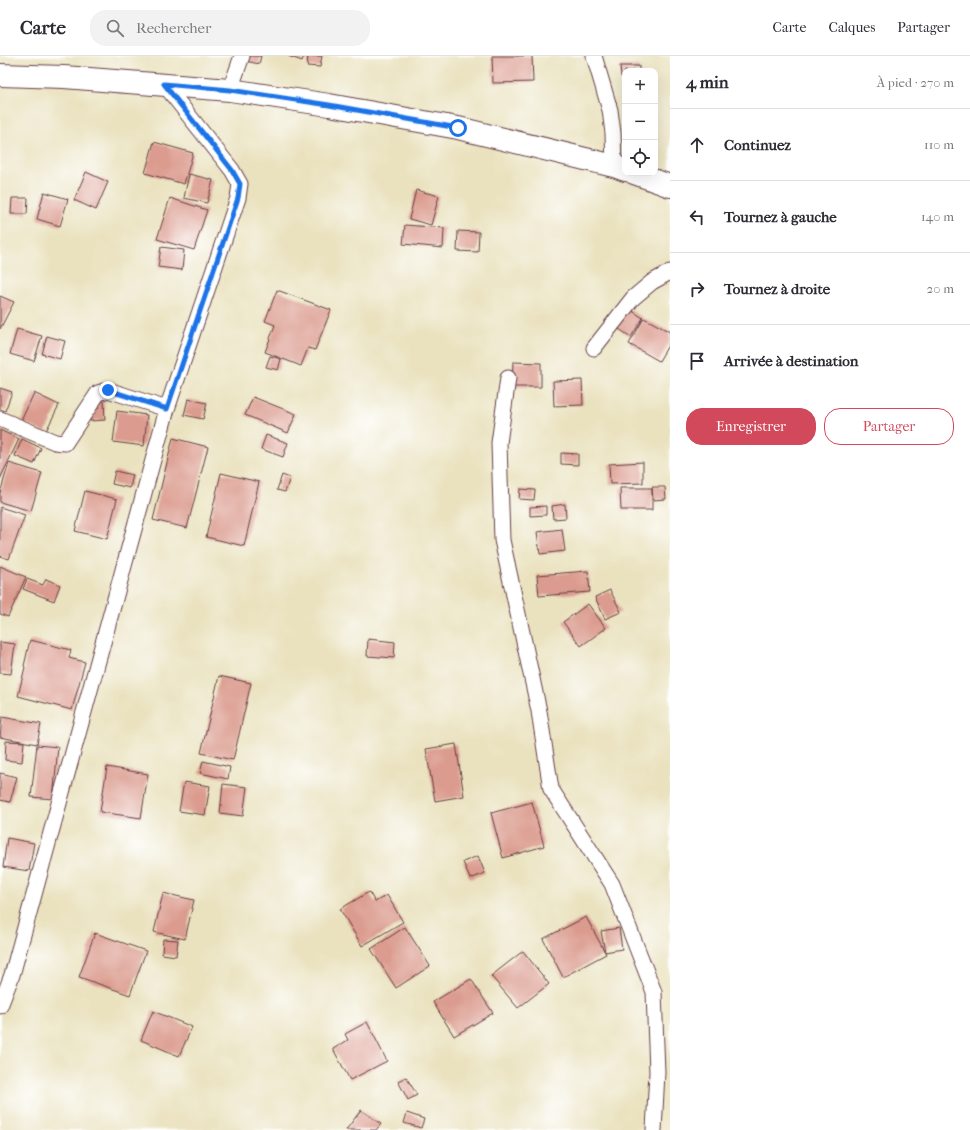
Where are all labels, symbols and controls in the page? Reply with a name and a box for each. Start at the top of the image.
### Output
search box [90,10,370,46]
text: Carte [20,17,66,39]
icon: search [104,17,126,39]
text: Rechercher [136,19,211,37]
text: Carte [773,19,806,36]
text: Calques [828,19,875,36]
text: Partager [897,19,950,36]
map controls [622,68,658,176]
button: + [622,68,658,104]
text: 4 min [686,72,729,92]
text: À pied · 270 m [877,75,954,90]
button: − [622,104,658,140]
route start [449,119,467,137]
icon: ahead [686,134,708,156]
text: Continuez [724,136,791,154]
text: 110 m [924,137,954,152]
button: locate [622,140,658,176]
icon: left [686,206,708,228]
text: Tournez à gauche [724,208,837,226]
text: 140 m [921,209,954,224]
icon: right [686,278,708,300]
text: Tournez à droite [724,280,830,298]
text: 20 m [927,281,954,296]
icon: arrive [686,350,708,372]
text: Arrivée à destination [724,352,859,370]
route end [99,381,117,399]
button: Enregistrer [686,408,816,445]
button: Partager [824,408,954,445]

